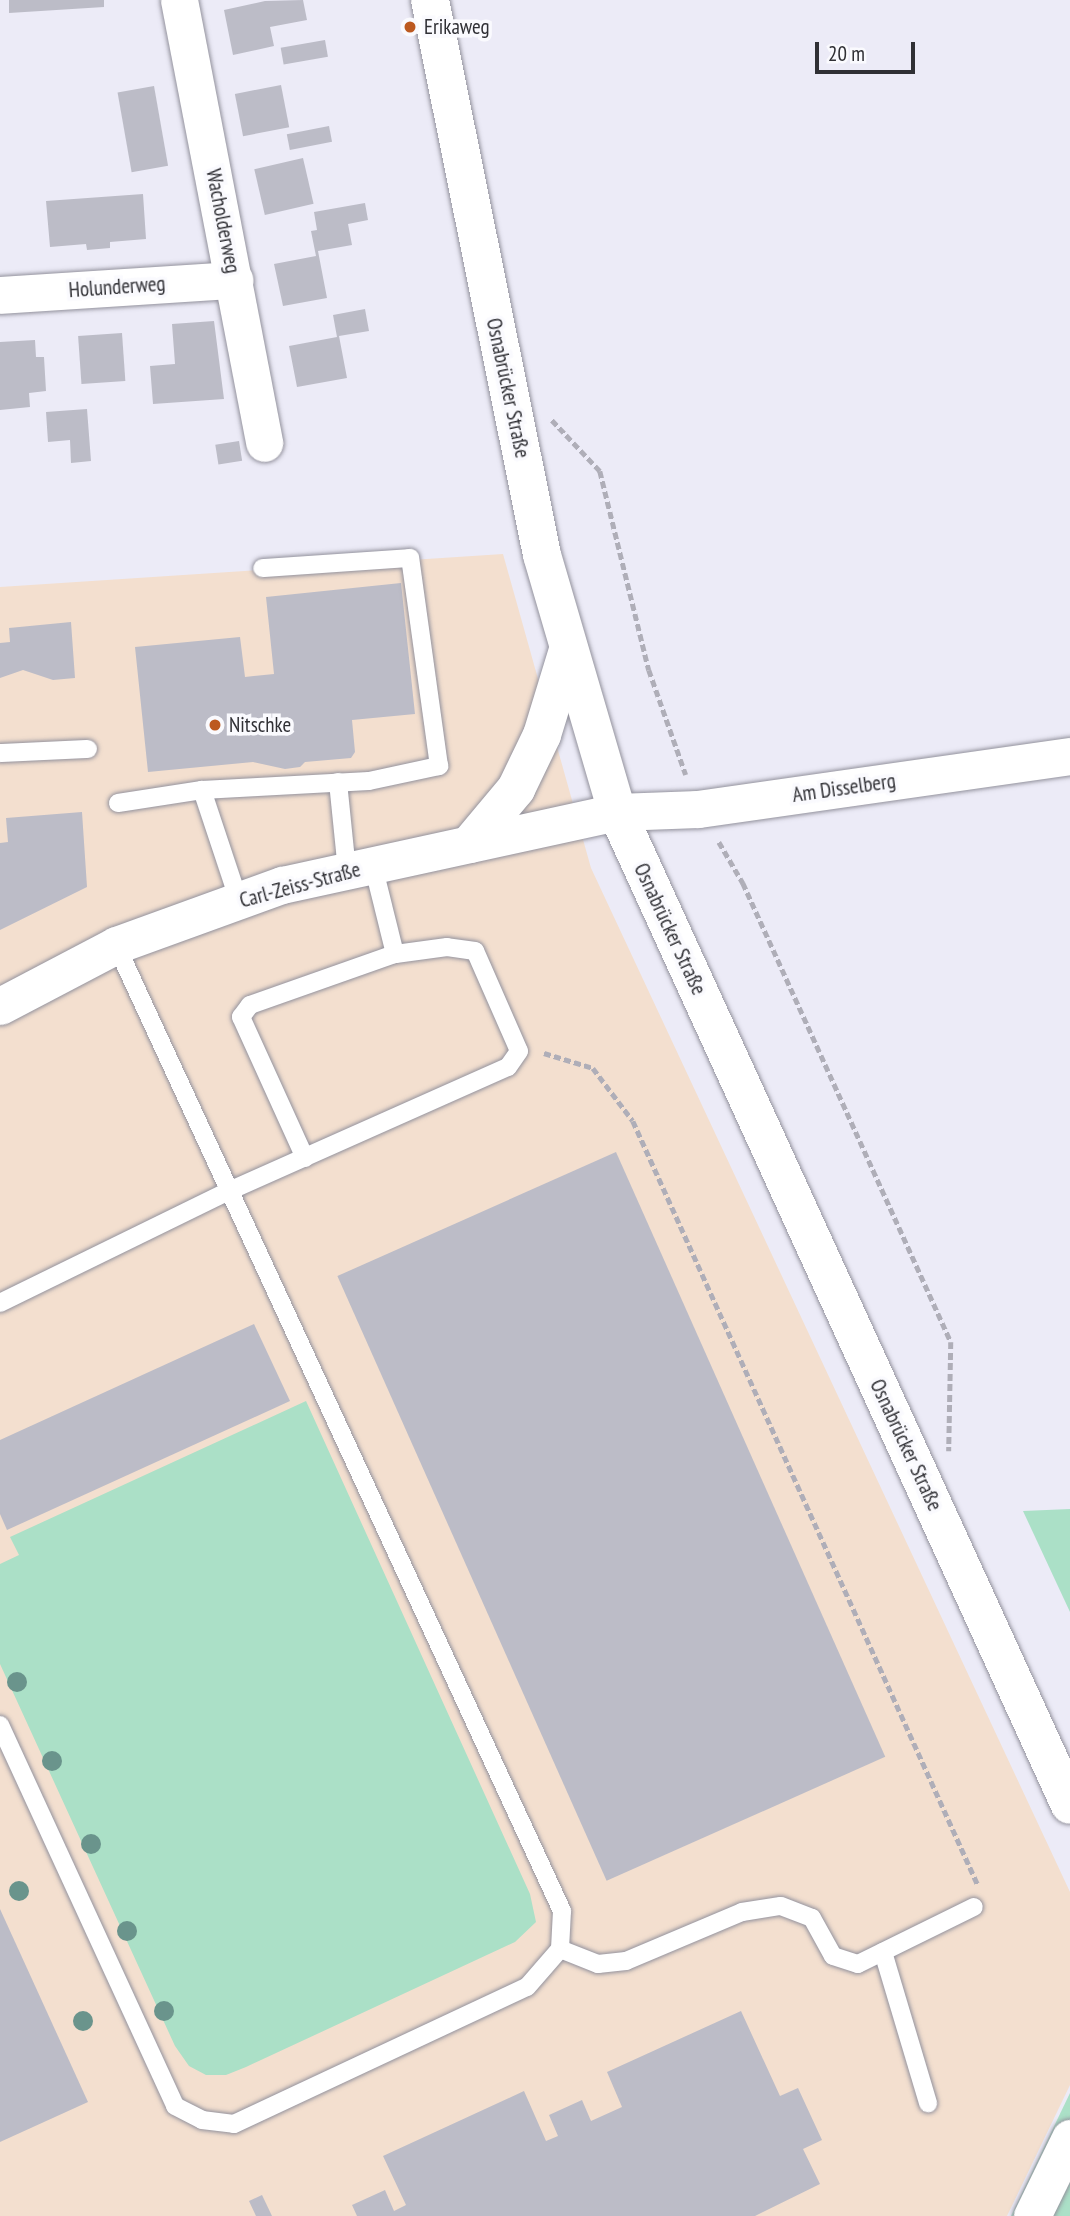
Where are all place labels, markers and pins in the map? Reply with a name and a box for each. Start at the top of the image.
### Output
place label: Erikaweg [424,14,490,40]
marker: Erikaweg [402,19,418,35]
place label: Nitschke [229,712,291,738]
marker: Nitschke [207,717,223,733]

